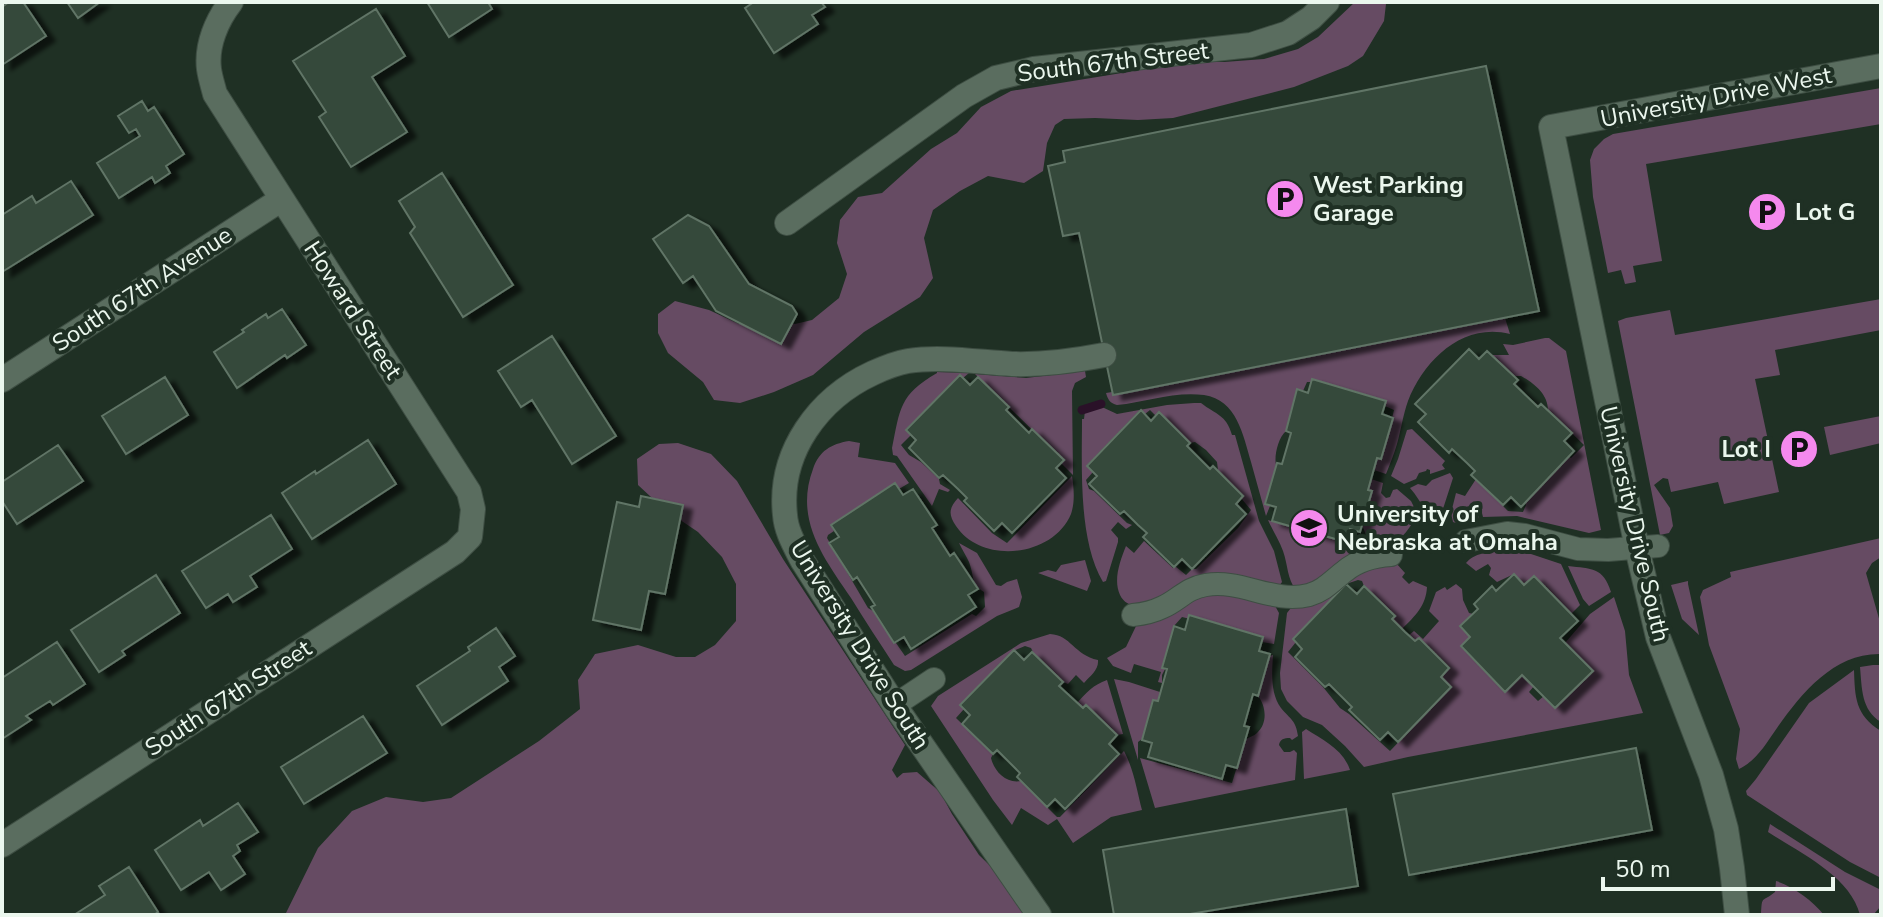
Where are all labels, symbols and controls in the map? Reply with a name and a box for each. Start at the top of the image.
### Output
street label: South 67th Street [1016,34,1211,90]
street label: University Drive West [1598,59,1835,135]
place label: West Parking Garage [1313,169,1464,229]
parking icon: West Parking Garage [1264,178,1306,220]
parking icon: Lot G [1746,191,1788,233]
place label: Lot G [1795,196,1855,228]
street label: South 67th Avenue [46,219,238,359]
street label: Howard Street [297,235,410,386]
street label: University Drive South [1592,403,1678,645]
parking icon: Lot I [1778,428,1820,470]
place label: Lot I [1721,433,1771,465]
place label: University of Nebraska at Omaha [1337,498,1558,558]
school or university icon: University of Nebraska at Omaha [1288,507,1330,549]
street label: University Drive South [783,534,937,756]
street label: South 67th Street [139,632,318,764]
scale bar [1603,841,1833,891]
text: 50 m [1615,853,1671,885]

